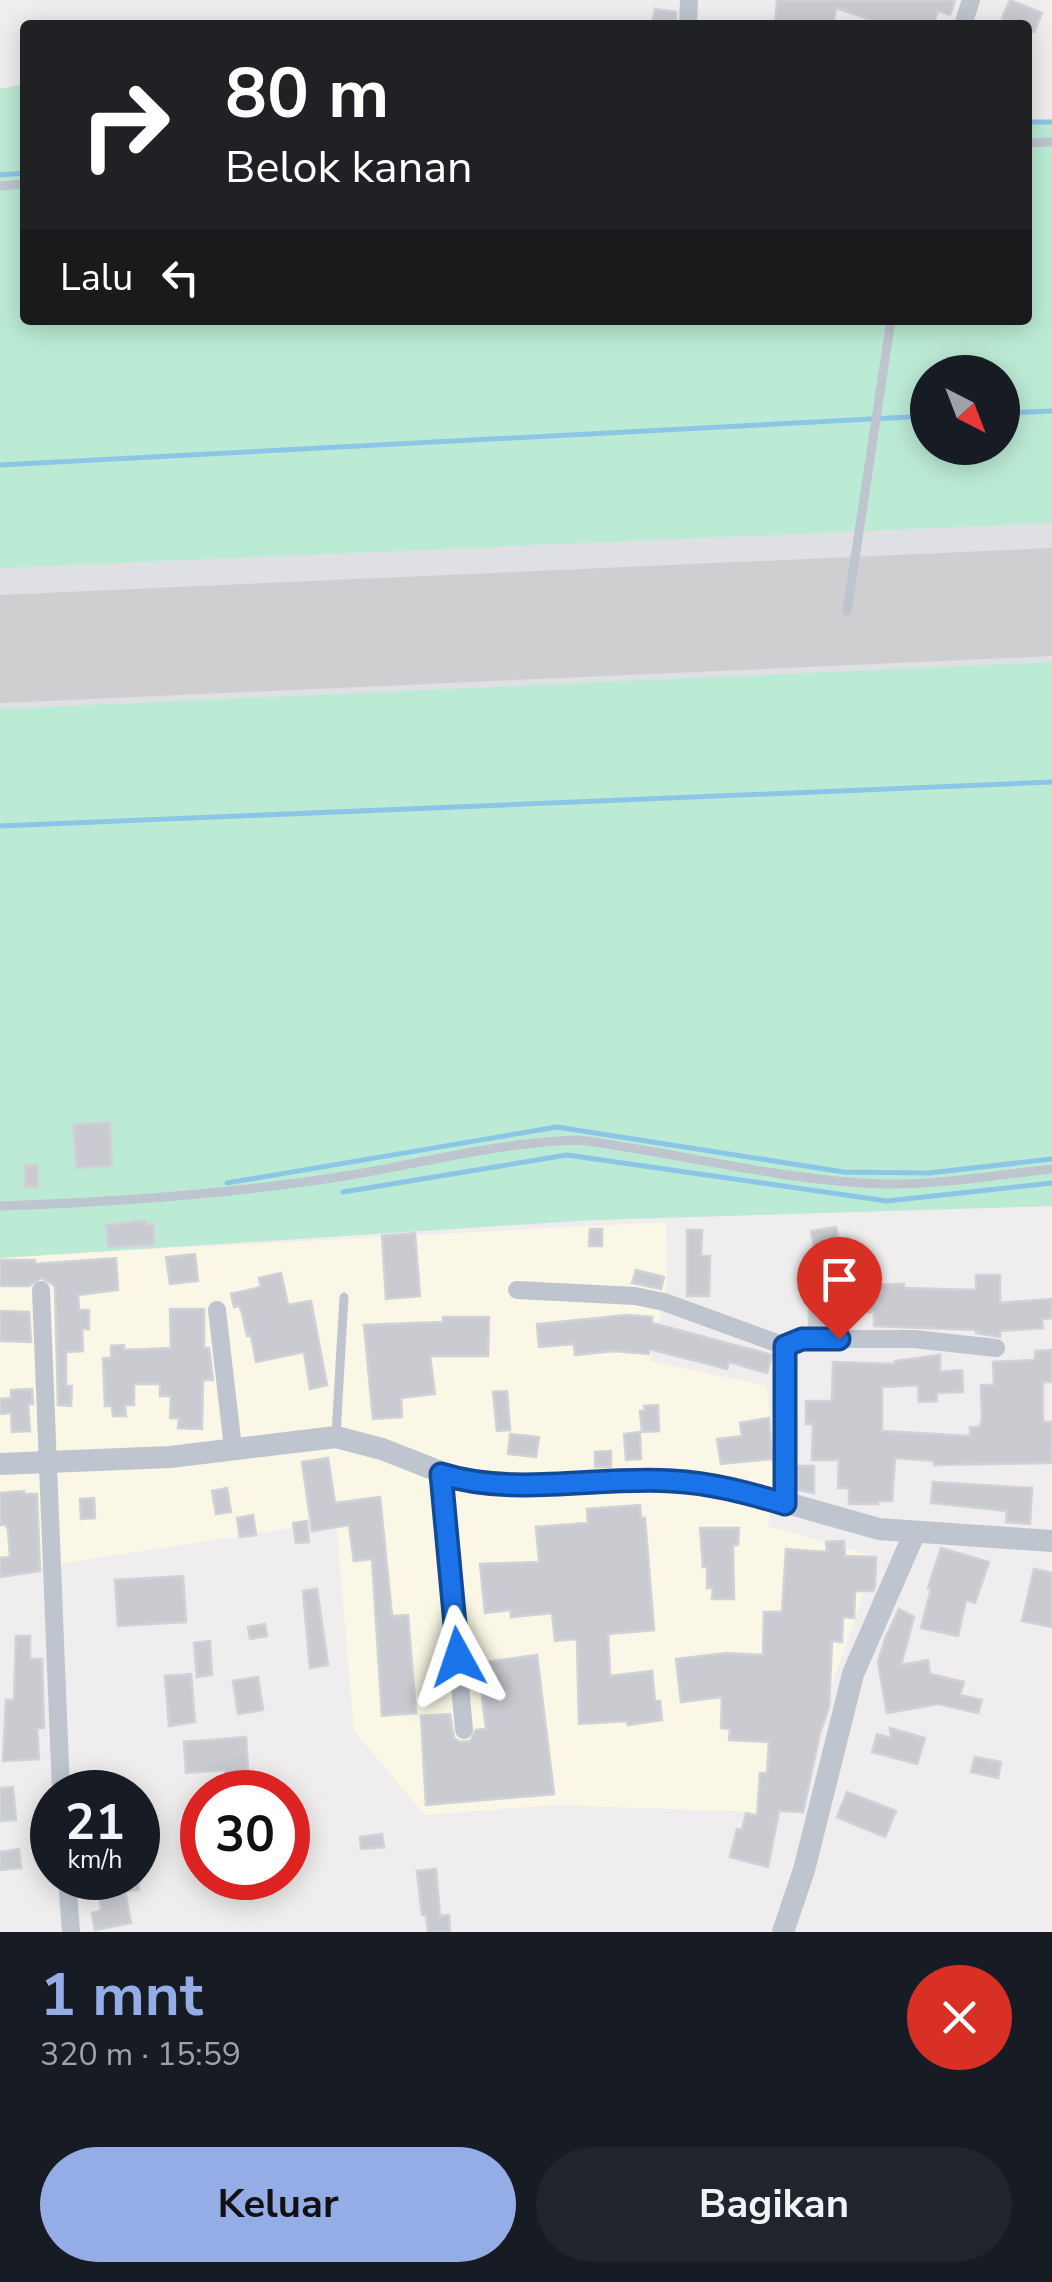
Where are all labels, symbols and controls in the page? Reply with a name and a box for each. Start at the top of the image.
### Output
text: 80 m [225,46,389,142]
icon: right [60,60,190,190]
text: Belok kanan [225,137,473,198]
icon: left [153,250,208,305]
text: Lalu [60,252,133,303]
north arrow [910,355,1020,465]
map controls [910,355,1020,465]
pin [797,1237,882,1340]
icon: arrive [812,1252,867,1307]
position arrow [406,1605,510,1709]
speed limit sign: 30 [180,1770,310,1900]
text: 21 [65,1788,125,1857]
text: km/h [67,1843,123,1877]
text: 1 mnt [40,1954,203,2036]
button: close [907,1965,1012,2070]
text: 320 m · 15:59 [40,2033,241,2076]
button: Keluar [40,2147,516,2262]
button: Bagikan [536,2147,1012,2262]

